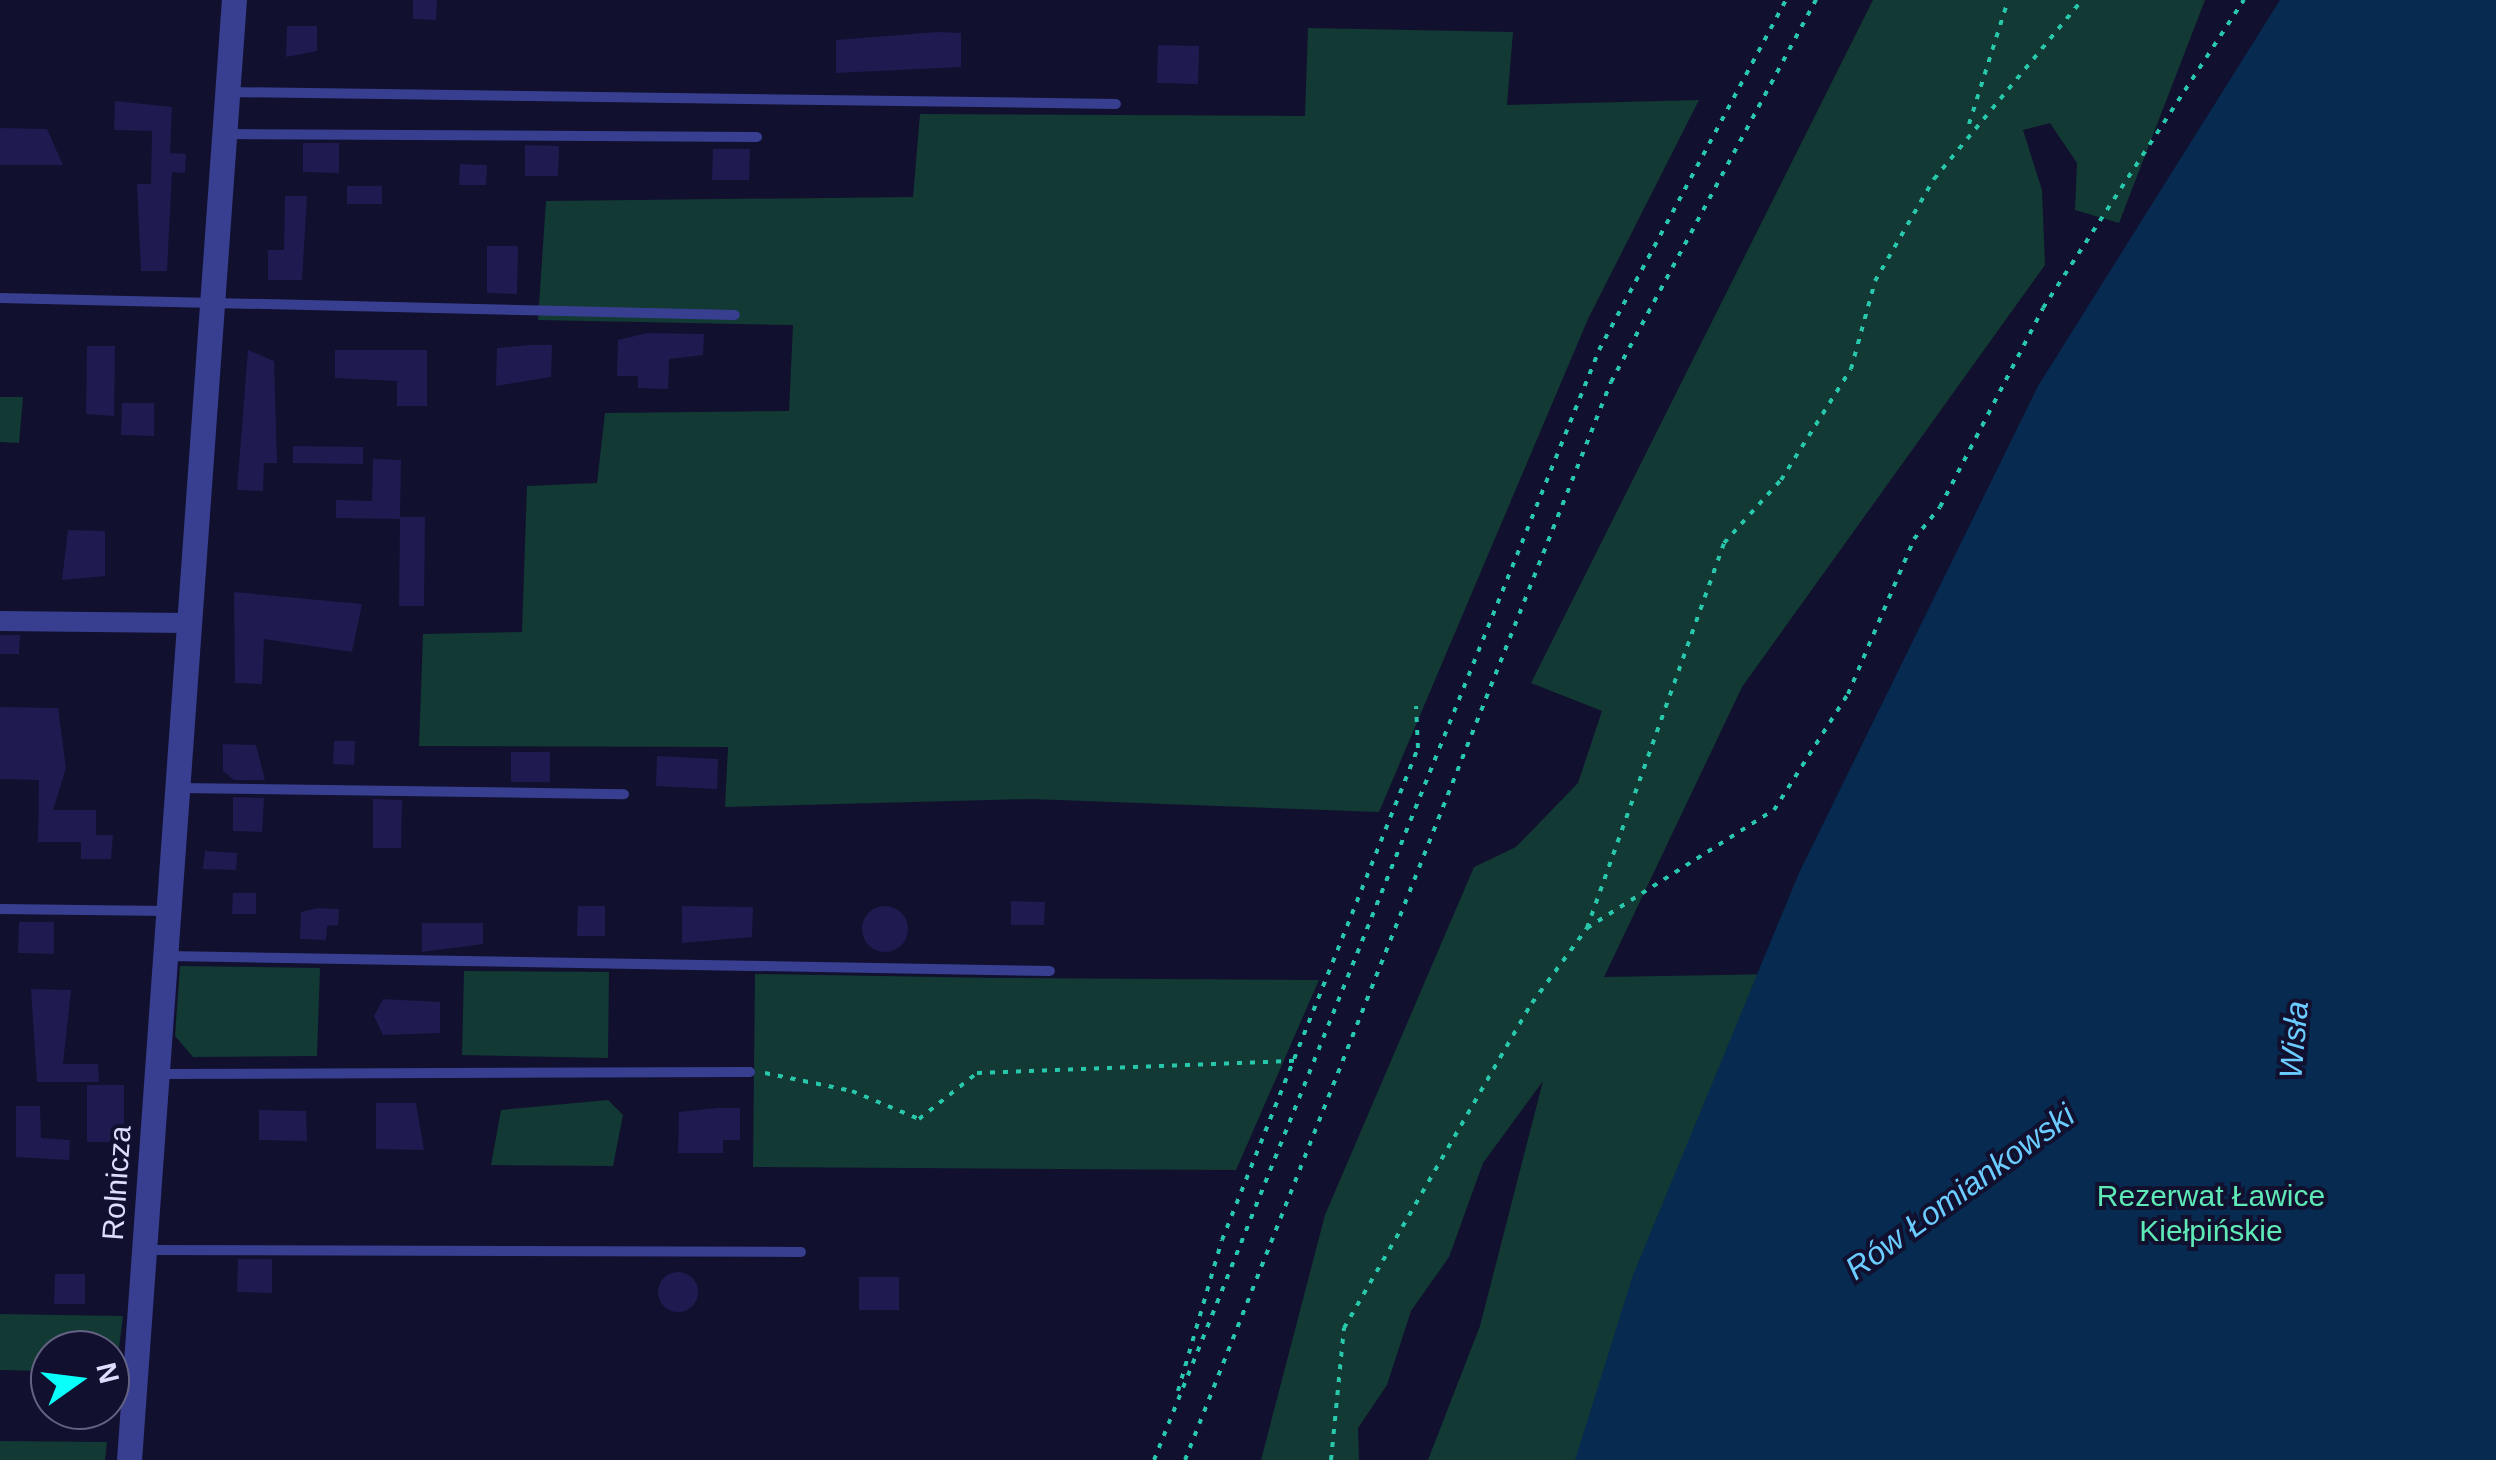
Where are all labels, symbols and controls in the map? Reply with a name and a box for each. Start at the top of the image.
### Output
water label: Wisła [2271,1000,2317,1080]
water label: Rów Łomiankowski [1838,1096,2082,1288]
street label: Rolnicza [95,1124,139,1242]
park label: Rezerwat Ławice Kiełpińskie [2097,1178,2325,1248]
north arrow [30,1330,130,1430]
text: N [90,1360,125,1387]

